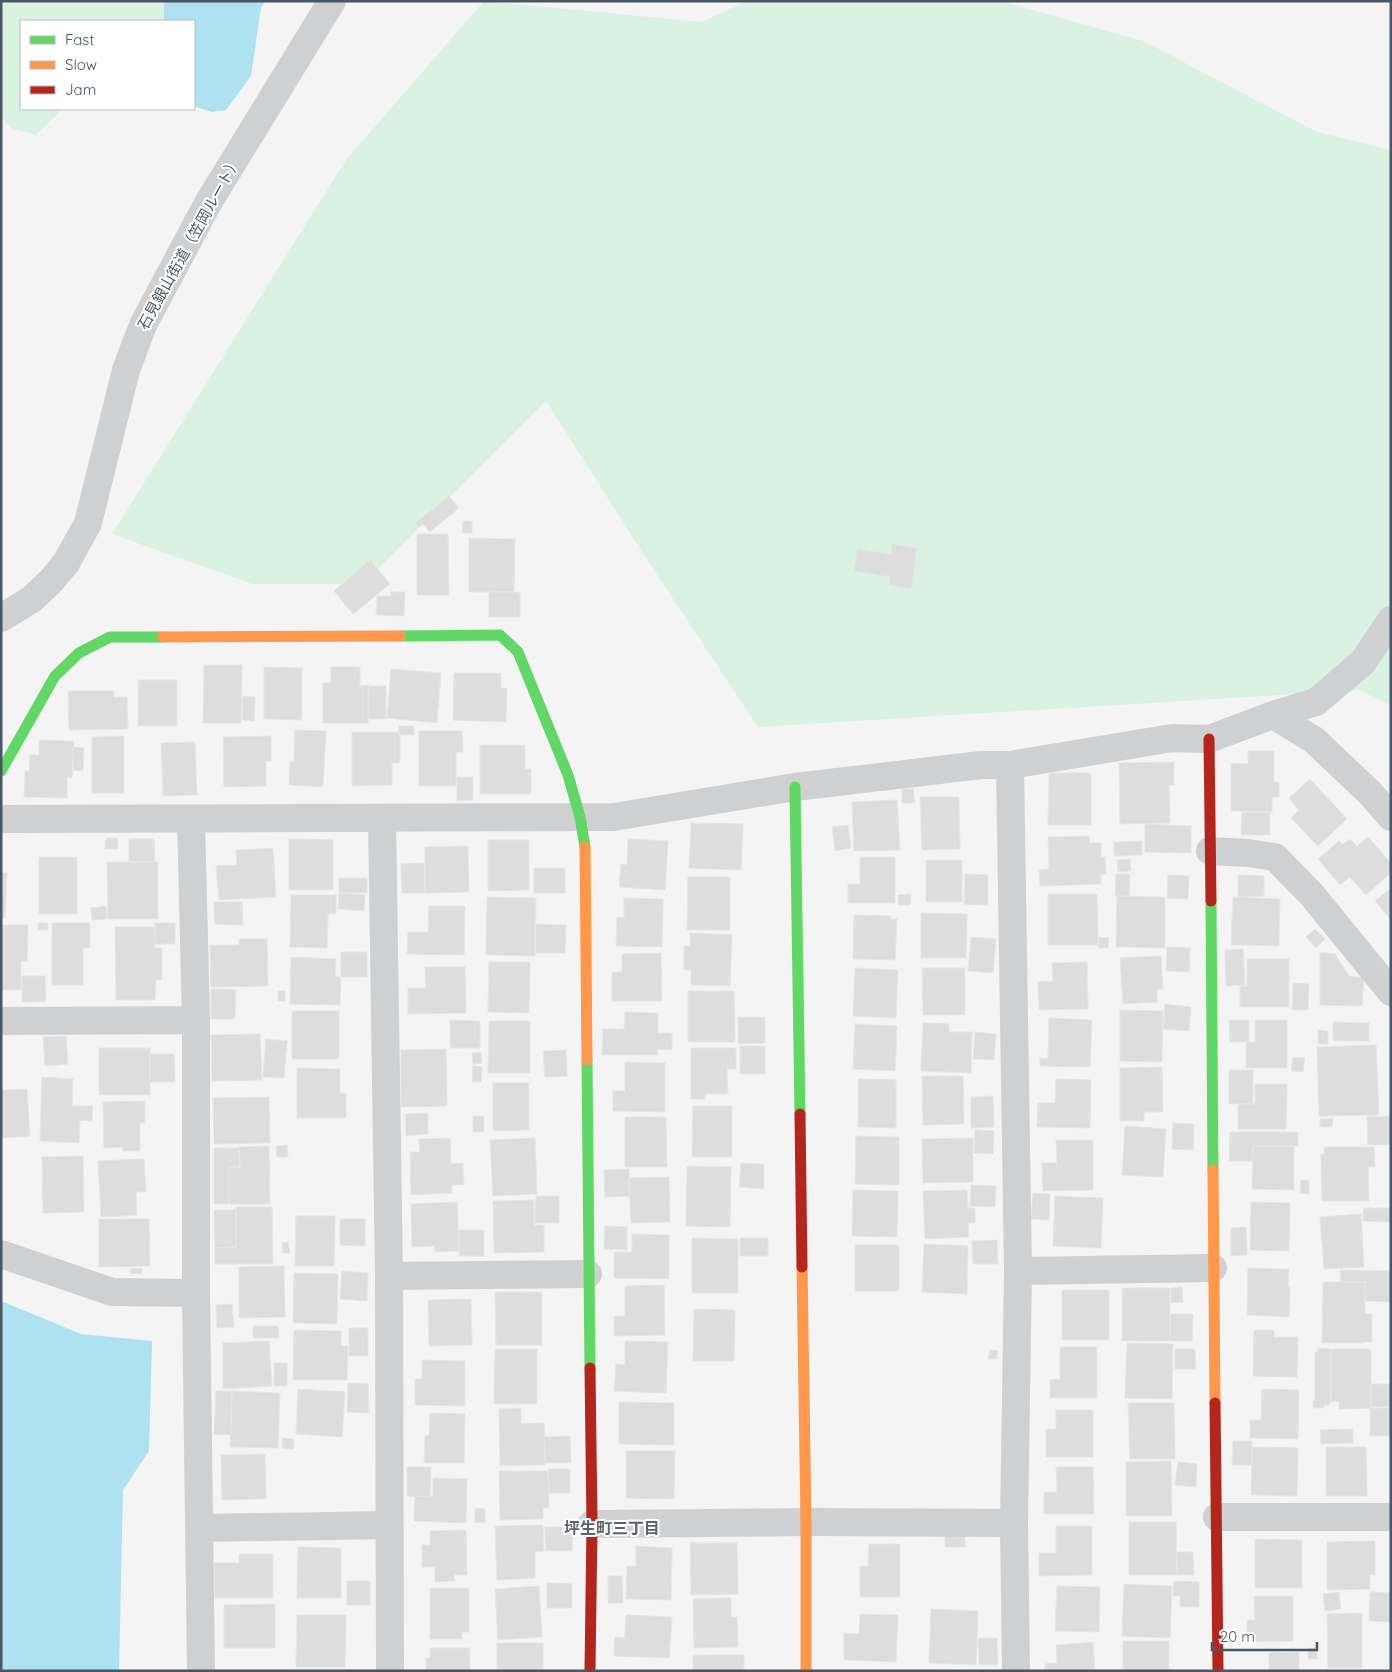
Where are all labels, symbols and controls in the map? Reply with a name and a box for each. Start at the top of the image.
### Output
legend [20,20,195,110]
text: Fast [65,30,94,49]
text: Slow [65,55,97,74]
text: Jam [65,80,96,99]
street label: 石見銀山街道（笠岡ルート） [133,153,245,333]
district label: 坪生町三丁目 [564,1518,660,1538]
scale bar [1212,1620,1317,1652]
text: 20 m [1220,1627,1255,1646]

